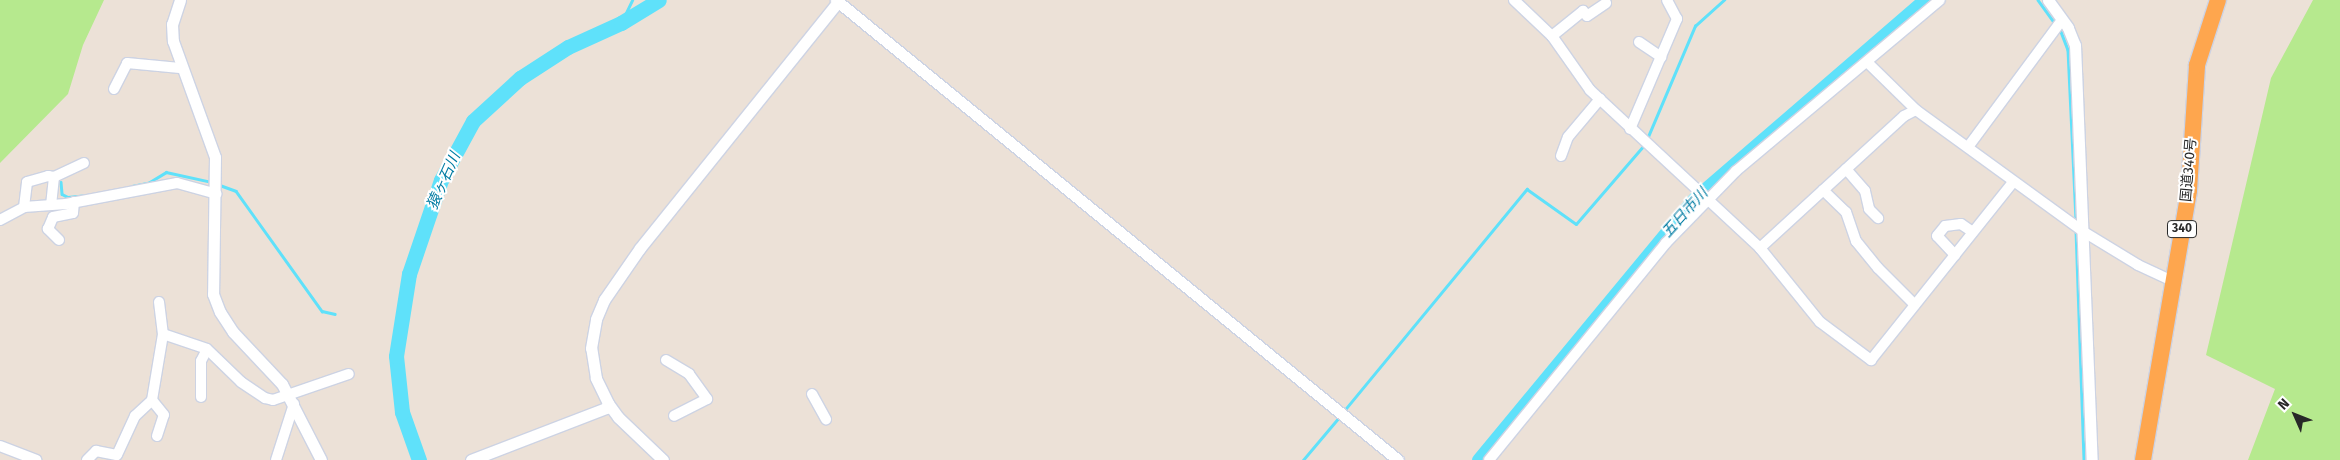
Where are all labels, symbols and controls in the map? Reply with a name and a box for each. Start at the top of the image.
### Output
street label: 国道340号 [2178,137,2200,203]
water label: 猿ヶ石川 [424,150,464,212]
water label: 五日市川 [1658,185,1712,241]
road number: 340 [2166,220,2198,238]
north arrow [2270,390,2320,440]
text: N [2275,395,2293,413]

